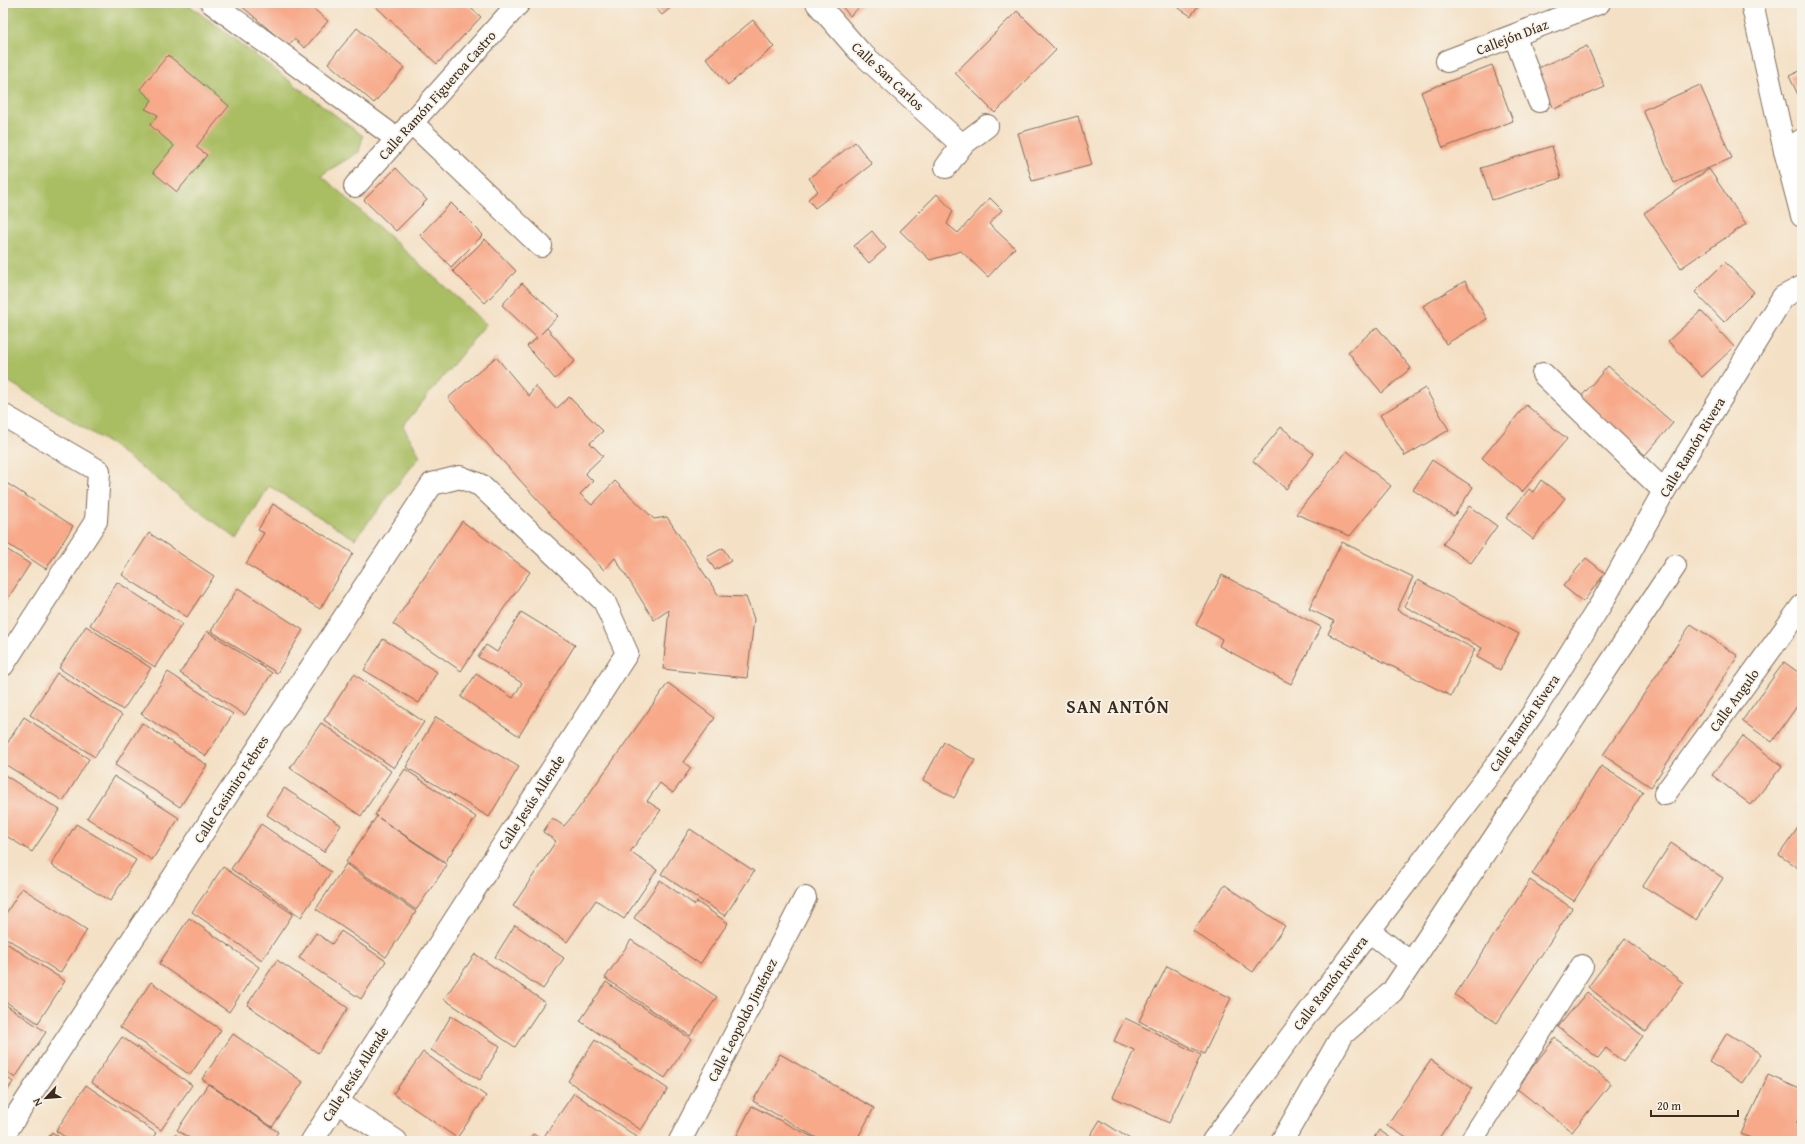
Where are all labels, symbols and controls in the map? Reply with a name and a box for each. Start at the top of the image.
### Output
street label: Callejón Díaz [1473,14,1551,60]
street label: Calle Ramón Figueroa Castro [373,26,501,164]
street label: Calle San Carlos [847,37,929,115]
street label: Calle Ramón Rivera [1654,393,1730,501]
street label: Calle Angulo [1704,664,1764,736]
street label: Calle Ramón Rivera [1484,670,1564,776]
district label: SAN ANTÓN [1066,693,1170,720]
street label: Calle Casimiro Febres [189,731,273,847]
street label: Calle Jesús Allende [493,750,569,853]
street label: Calle Ramón Rivera [1288,931,1372,1034]
street label: Calle Leopoldo Jiménez [702,955,782,1085]
street label: Calle Jesús Allende [317,1022,393,1125]
north arrow [26,1078,66,1118]
scale bar [1651,1092,1738,1118]
text: N [28,1095,46,1109]
text: 20 m [1657,1097,1681,1114]

